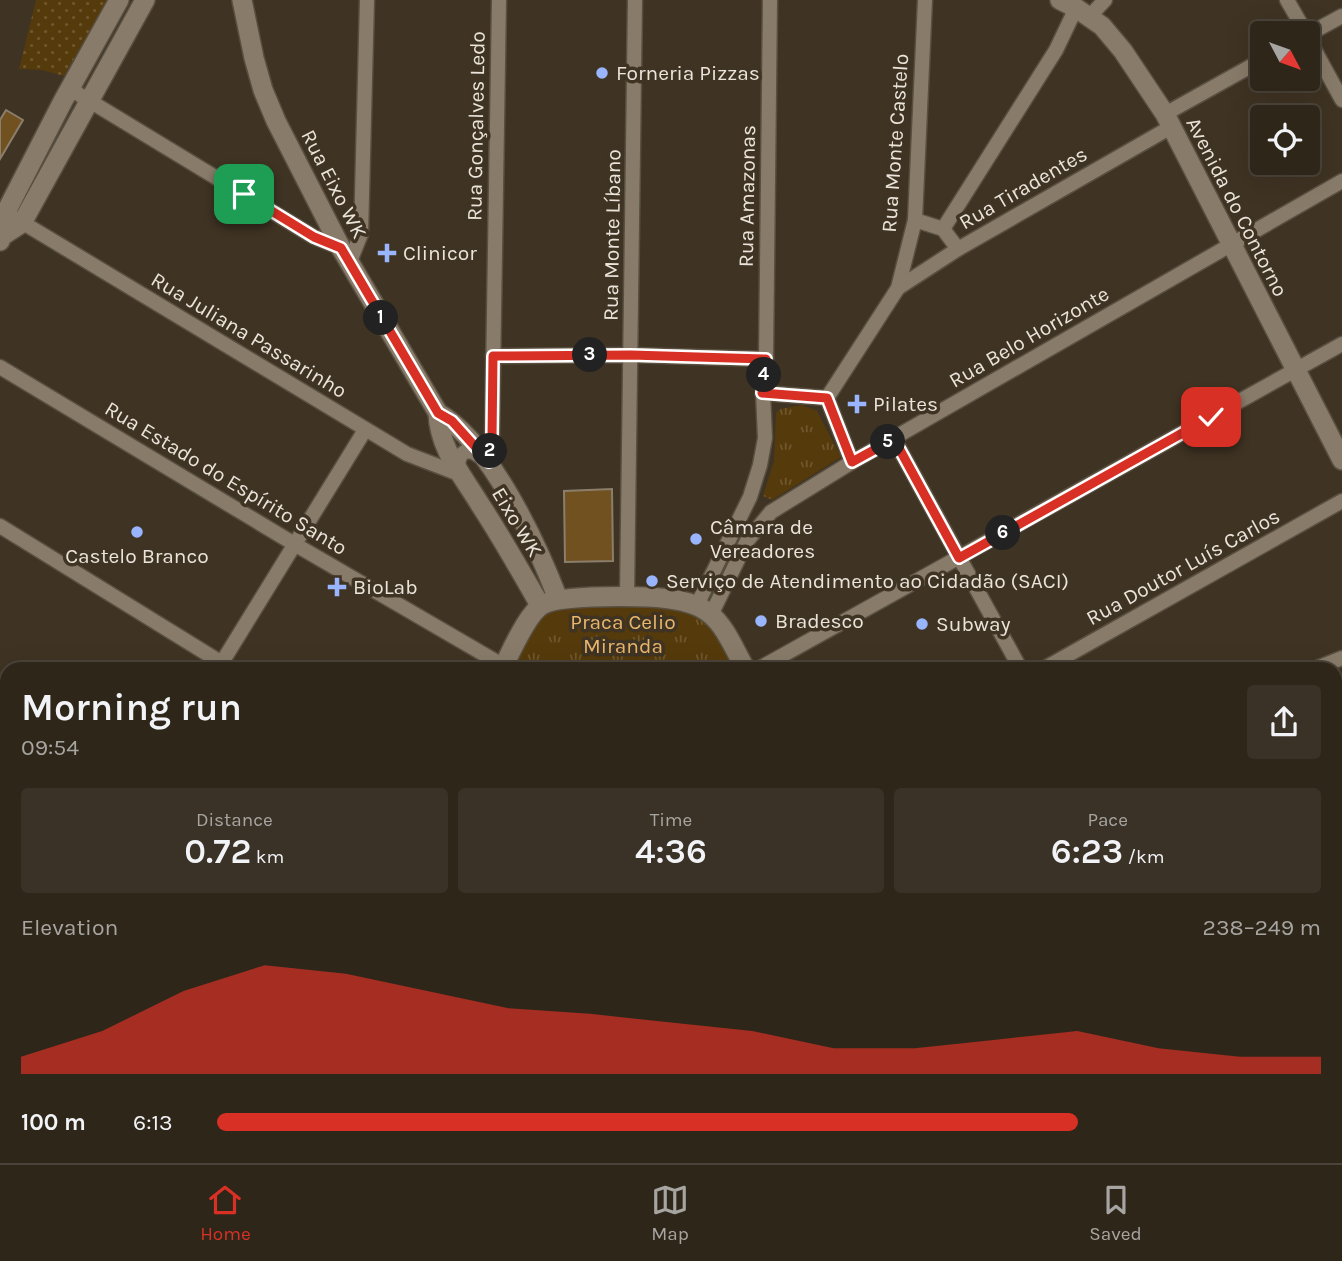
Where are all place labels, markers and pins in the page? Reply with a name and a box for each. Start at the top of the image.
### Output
place label: Forneria Pizzas [616,61,760,85]
marker: Forneria Pizzas [594,65,610,81]
pin [214,164,274,224]
place label: Clinicor [403,241,477,265]
marker: Clinicor [377,243,397,263]
pin: 1 [364,300,398,336]
pin: 3 [572,338,608,372]
pin: 4 [746,358,782,392]
pin [1181,387,1241,447]
place label: Pilates [873,392,938,416]
marker: Pilates [847,394,867,414]
pin: 5 [870,424,906,460]
pin: 2 [472,434,508,468]
place label: Câmara de Vereadores [710,515,815,563]
pin: 6 [986,516,1020,550]
marker: Castelo Branco [129,524,145,540]
marker: Câmara de Vereadores [688,531,704,547]
place label: Castelo Branco [65,544,209,568]
place label: Serviço de Atendimento ao Cidadão (SACI) [666,569,1069,593]
marker: Serviço de Atendimento ao Cidadão (SACI) [644,573,660,589]
place label: BioLab [353,575,418,599]
marker: BioLab [327,577,347,597]
place label: Bradesco [775,609,864,633]
place label: Subway [936,612,1011,636]
marker: Bradesco [753,613,769,629]
marker: Subway [914,616,930,632]

